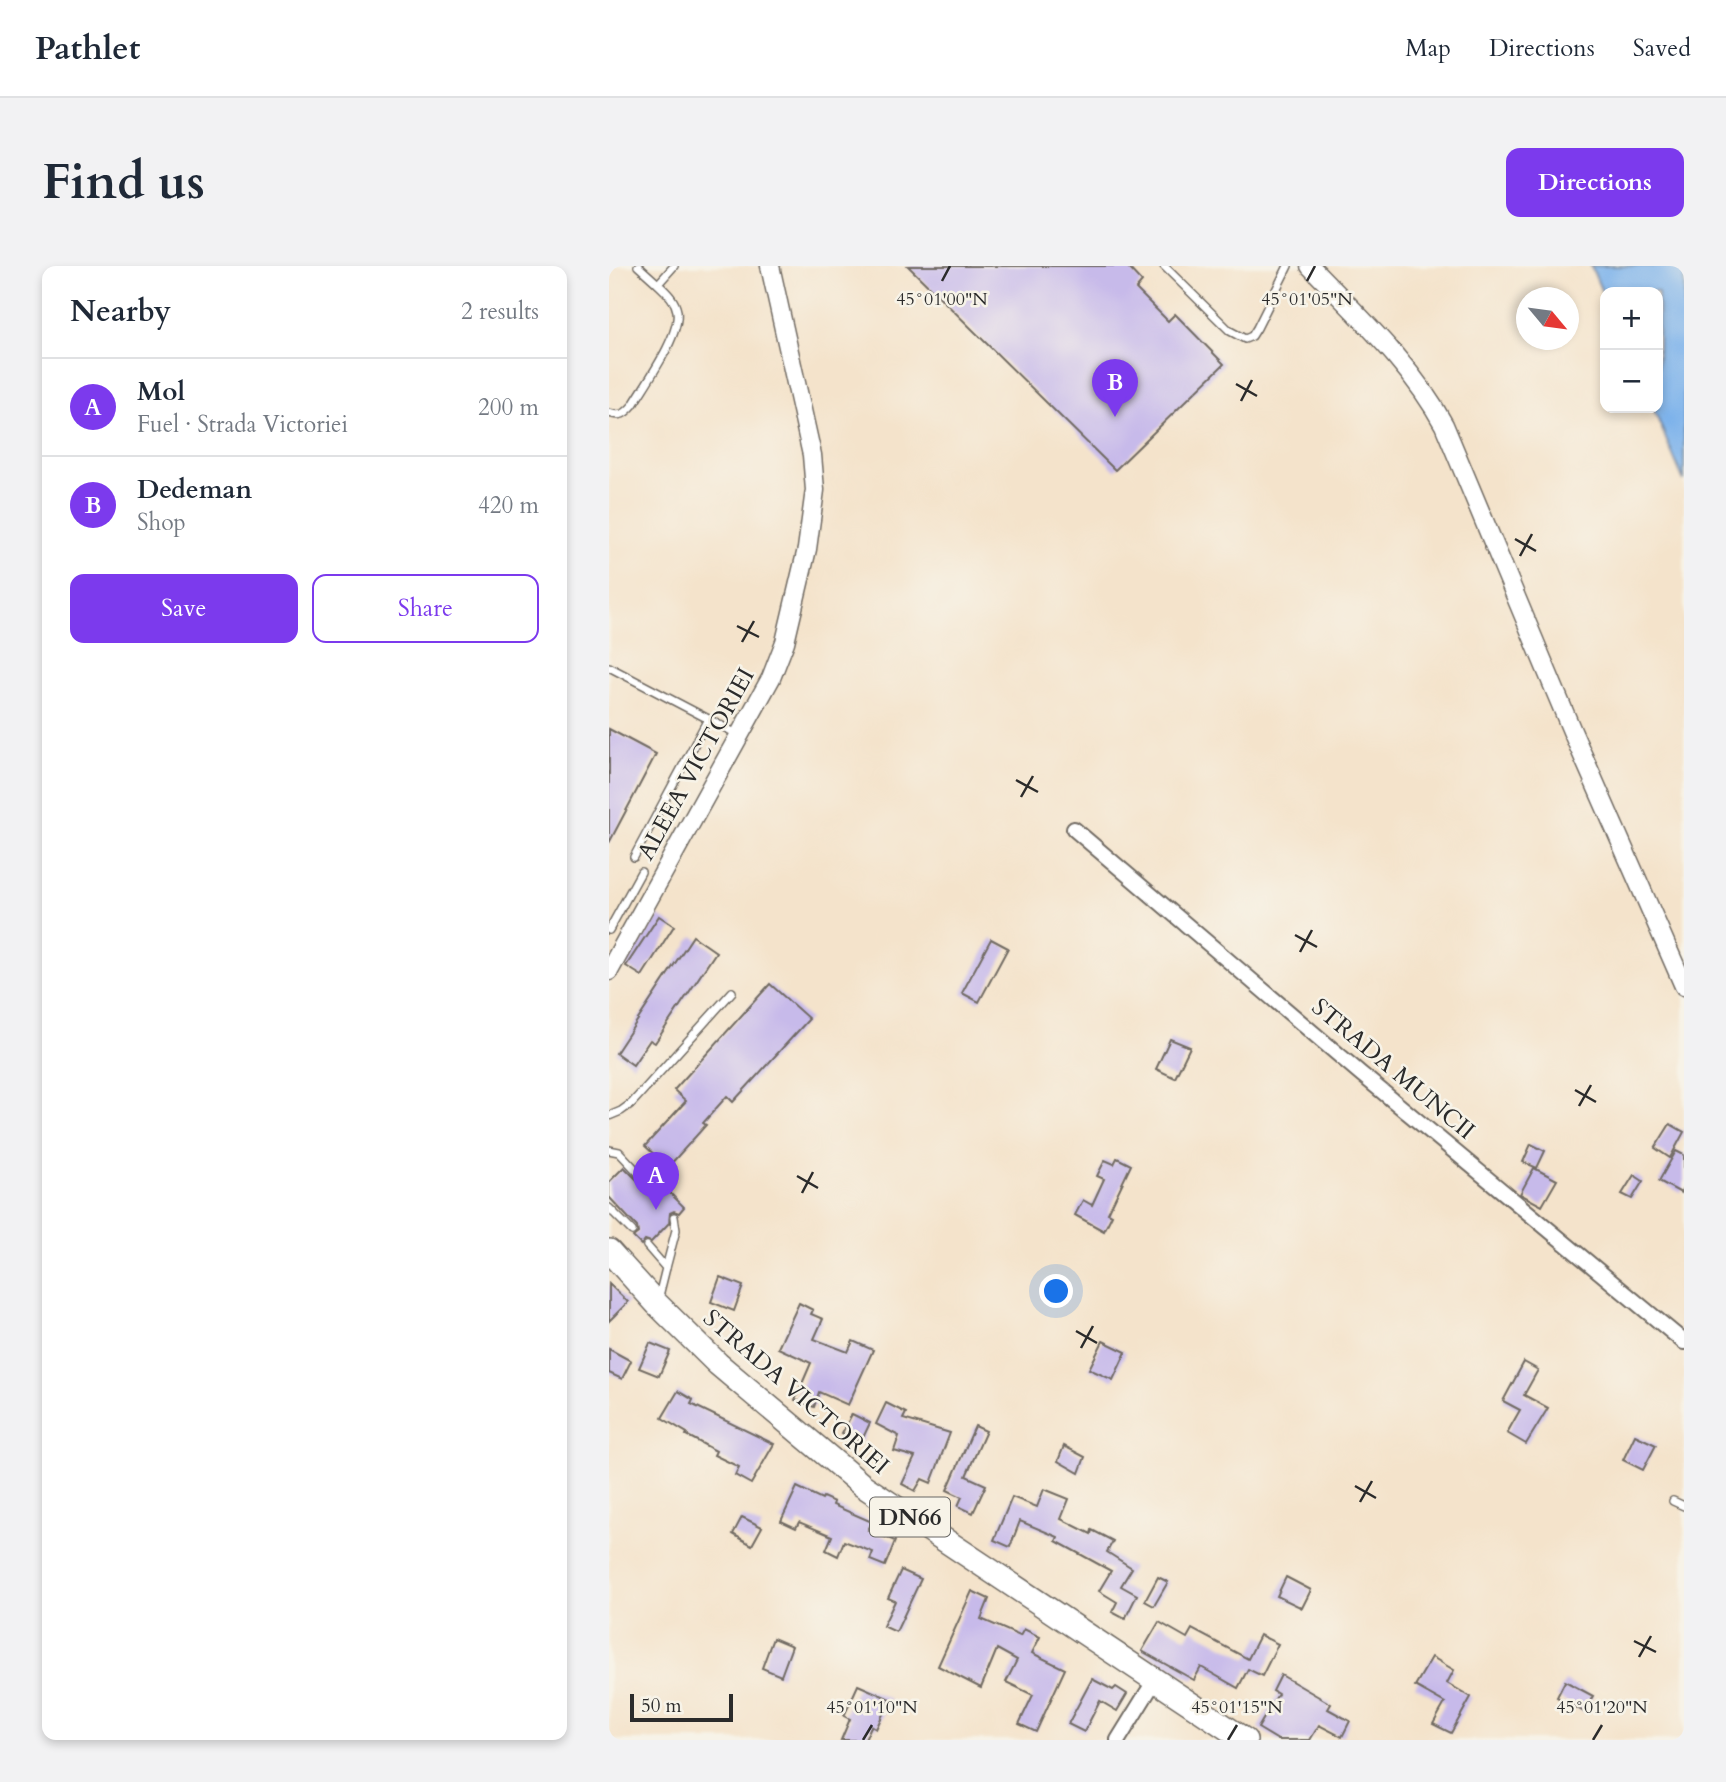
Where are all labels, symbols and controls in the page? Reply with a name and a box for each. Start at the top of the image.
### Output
text: Pathlet [35,26,140,71]
text: Map [1405,32,1451,65]
text: Directions [1489,32,1595,65]
text: Saved [1633,32,1691,65]
button: Directions [1506,148,1684,217]
text: Find us [42,149,205,216]
text: 45°01'00"N [896,287,988,312]
text: 45°01'05"N [1261,287,1353,312]
north arrow [1516,287,1579,350]
map controls [1600,287,1663,413]
button: + [1600,287,1663,350]
text: Nearby [70,291,171,332]
text: 2 results [461,296,539,327]
button: − [1600,350,1663,413]
pin: B [1092,359,1138,417]
text: Mol [137,374,185,409]
text: A [84,392,102,423]
text: 200 m [478,392,539,423]
text: Fuel · Strada Victoriei [137,409,348,440]
text: Dedeman [137,472,252,507]
text: B [85,490,101,521]
text: 420 m [478,490,539,521]
text: Shop [137,507,186,538]
button: Save [70,574,298,643]
button: Share [312,574,539,643]
street label: ALEEA VICTORIEI [629,662,763,866]
street label: STRADA MUNCII [1304,991,1482,1147]
pin: A [633,1152,679,1210]
your location [1039,1274,1073,1308]
street label: STRADA VICTORIEI [696,1302,896,1482]
road number: DN66 [870,1498,950,1536]
scale bar [630,1691,733,1723]
text: 50 m [641,1693,682,1719]
text: 45°01'10"N [826,1695,918,1720]
text: 45°01'15"N [1191,1695,1283,1720]
text: 45°01'20"N [1556,1695,1648,1720]

